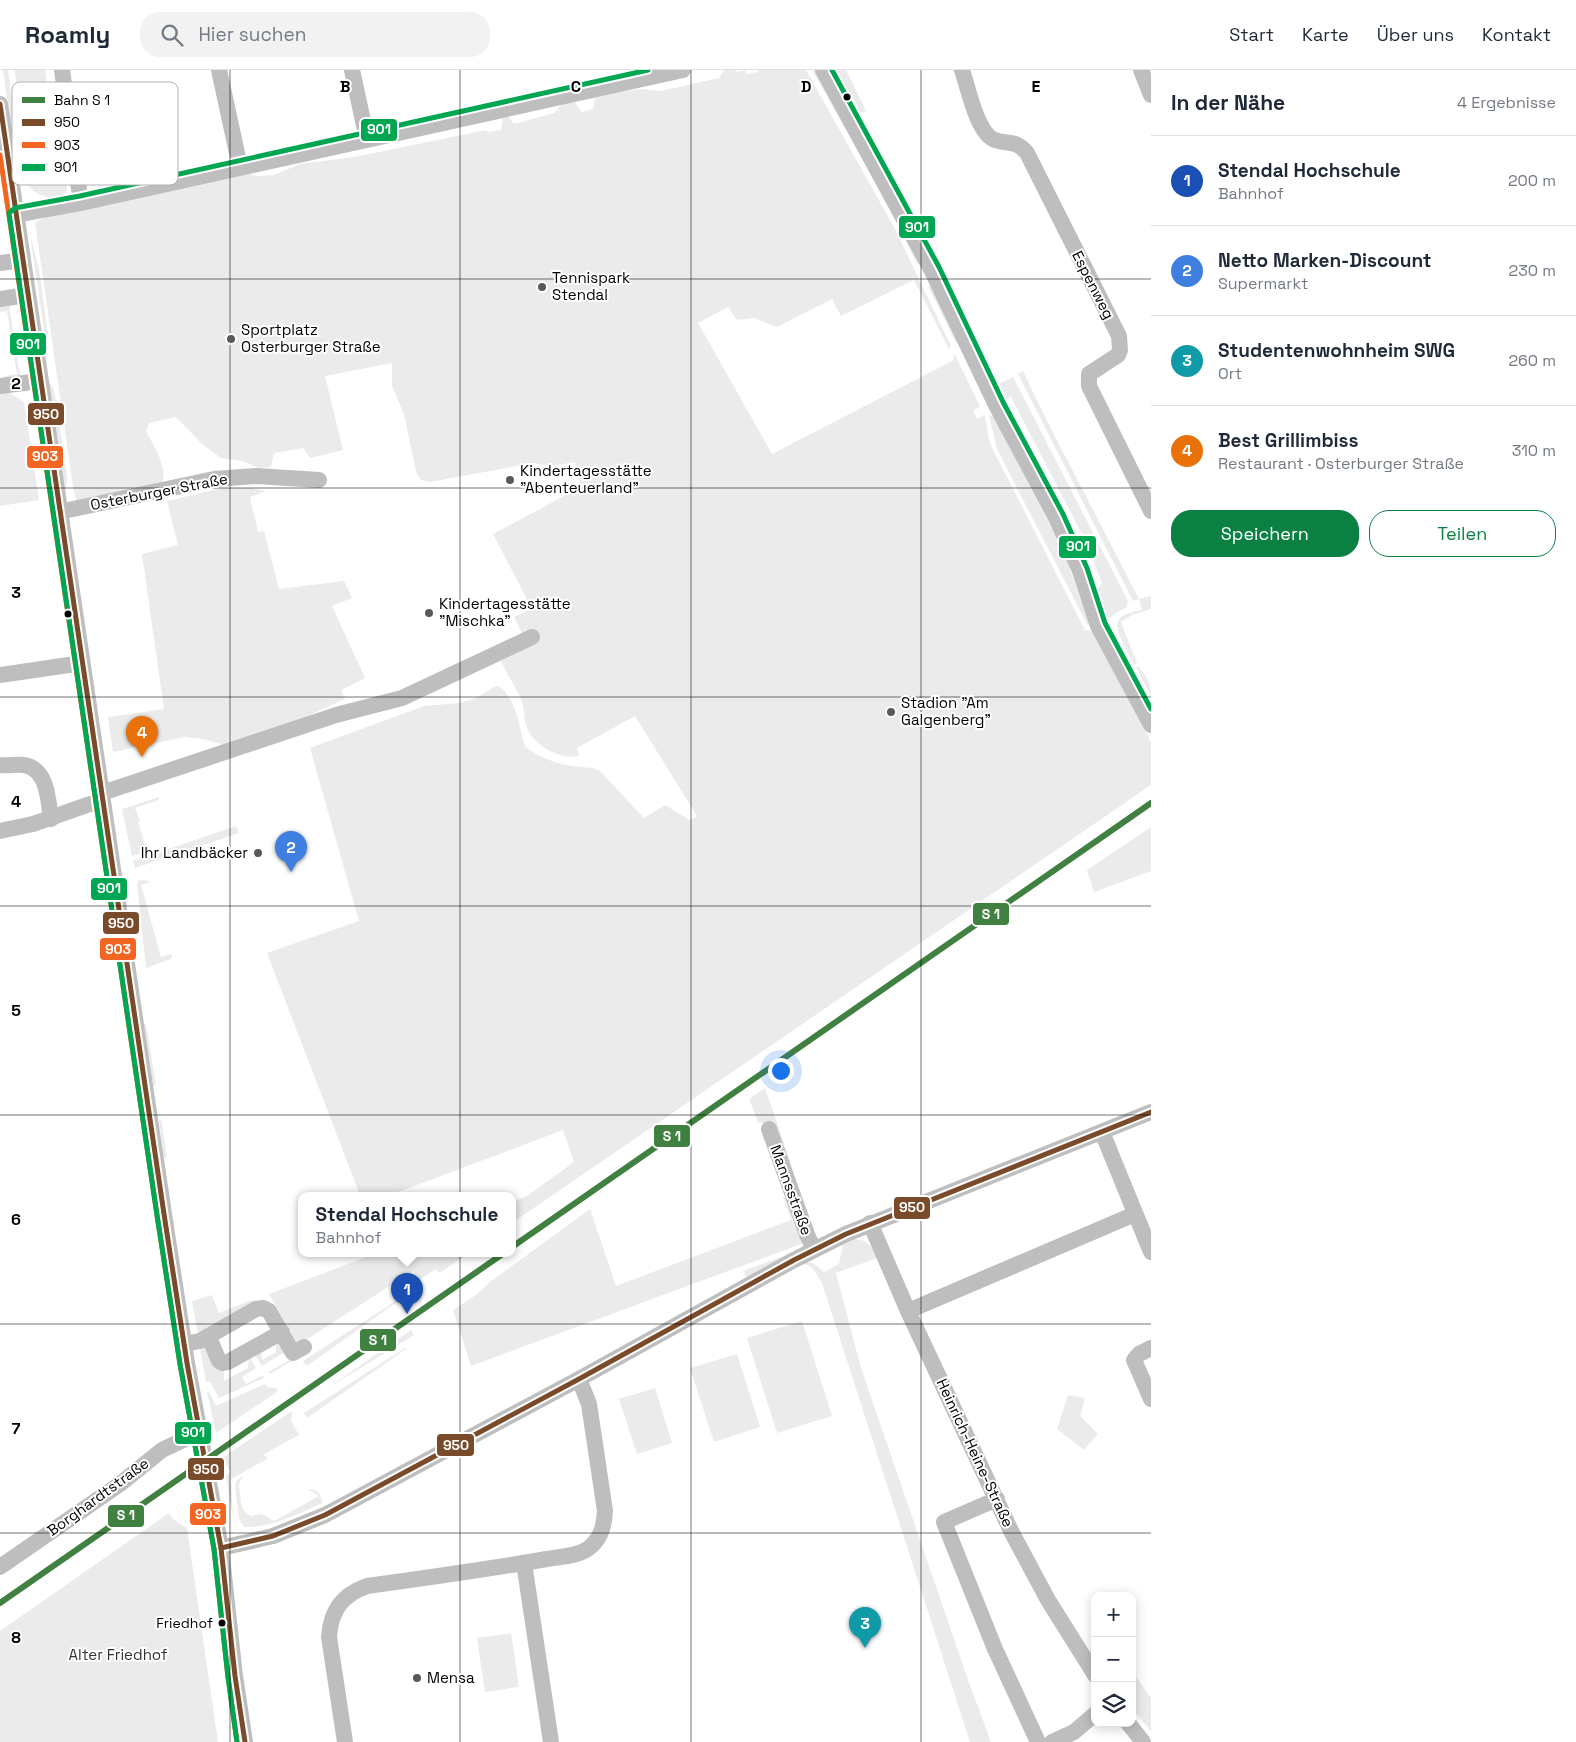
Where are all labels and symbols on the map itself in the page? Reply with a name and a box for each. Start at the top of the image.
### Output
text: B [340,76,350,97]
text: C [571,76,581,97]
text: D [801,76,811,97]
text: E [1032,76,1041,97]
legend [12,82,178,185]
text: Bahn S 1 [54,91,110,109]
unlabelled marker [842,92,852,102]
text: 950 [54,113,80,131]
line badge: 901 [360,118,398,142]
text: 901 [367,120,391,138]
text: 903 [54,136,80,154]
text: 901 [54,158,77,176]
line badge: 901 [898,215,936,239]
text: 901 [905,218,929,236]
street label: Espenweg [1068,247,1119,322]
place label: Tennispark Stendal [552,268,630,304]
marker: Tennispark Stendal [536,281,548,293]
place label: Sportplatz Osterburger Straße [241,320,381,356]
line badge: 901 [9,332,47,356]
marker: Sportplatz Osterburger Straße [225,333,237,345]
text: 901 [16,335,40,353]
text: 2 [11,373,21,394]
line badge: 950 [27,402,65,426]
text: 950 [33,405,59,423]
line badge: 903 [26,445,64,469]
text: 903 [32,447,58,465]
place label: Kindertagesstätte "Abenteuerland" [520,461,652,497]
street label: Osterburger Straße [89,469,229,514]
marker: Kindertagesstätte "Abenteuerland" [504,474,516,486]
line badge: 901 [1058,535,1097,559]
text: 901 [1066,537,1090,555]
text: 3 [11,582,21,603]
place label: Kindertagesstätte "Mischka" [439,594,571,630]
marker: Kindertagesstätte "Mischka" [423,607,435,619]
unlabelled marker [63,609,73,619]
place label: Stadion "Am Galgenberg" [901,693,991,729]
marker: Stadion "Am Galgenberg" [885,706,897,718]
pin: 4 [126,716,158,757]
text: 4 [11,791,21,812]
pin: 2 [275,831,307,872]
place label: Ihr Landbäcker [141,843,248,862]
marker: Ihr Landbäcker [252,847,264,859]
line badge: 901 [90,877,128,901]
text: 901 [97,879,121,897]
line badge: S 1 [972,902,1010,926]
text: S 1 [982,905,1000,923]
line badge: 950 [102,911,140,935]
text: 950 [108,914,134,932]
line badge: 903 [99,937,137,961]
text: 903 [105,940,131,958]
text: 5 [11,1000,21,1021]
your location [768,1058,794,1084]
line badge: S 1 [653,1124,691,1148]
text: S 1 [663,1127,681,1145]
street label: Mannsstraße [766,1142,817,1238]
line badge: 950 [893,1196,931,1220]
text: 950 [899,1198,925,1216]
text: 6 [11,1209,21,1230]
pin: 1 [391,1273,423,1314]
line badge: S 1 [359,1328,397,1352]
text: S 1 [369,1331,387,1349]
street label: Heinrich-Heine-Straße [933,1376,1018,1530]
text: 7 [12,1418,21,1439]
line badge: 901 [174,1421,212,1445]
text: 901 [181,1423,205,1441]
line badge: 950 [436,1433,475,1457]
text: 950 [443,1436,469,1454]
street label: Borghardtstraße [43,1453,152,1540]
line badge: 950 [187,1457,225,1481]
text: 950 [193,1460,219,1478]
line badge: 903 [189,1502,227,1526]
line badge: S 1 [107,1504,145,1528]
text: 903 [195,1505,221,1523]
text: S 1 [117,1506,135,1524]
pin: 3 [849,1607,881,1648]
place label: Friedhof [156,1614,213,1632]
marker: Friedhof [217,1618,227,1628]
text: 8 [11,1627,21,1648]
park label: Alter Friedhof [69,1645,168,1664]
place label: Mensa [427,1668,475,1687]
marker: Mensa [411,1672,423,1684]

